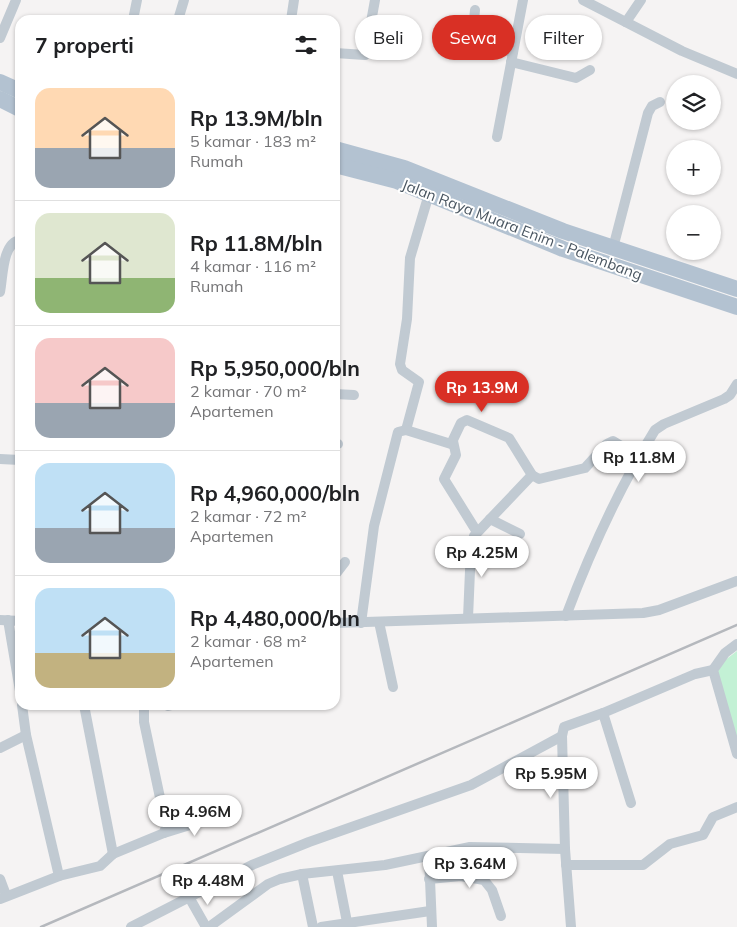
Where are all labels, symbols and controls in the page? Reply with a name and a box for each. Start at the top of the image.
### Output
chip: Beli [355,15,422,60]
chip: Sewa [432,15,515,60]
chip: Filter [525,15,602,60]
icon: filters [292,31,320,59]
text: 7 properti [35,32,134,58]
map controls [666,75,721,260]
button: layers [666,75,721,130]
text: Rp 13.9M/bln [190,105,323,131]
icon: home [75,108,135,168]
text: 5 kamar · 183 m² [190,131,316,151]
button: + [666,140,721,195]
text: Rumah [190,151,243,171]
street label: Jalan Raya Muara Enim - Palembang [399,175,645,284]
button: − [666,205,721,260]
text: Rp 11.8M/bln [190,230,323,256]
icon: home [75,233,135,293]
text: 4 kamar · 116 m² [190,256,316,276]
text: Rumah [190,276,243,296]
text: Rp 5,950,000/bln [190,355,360,381]
icon: home [75,358,135,418]
pin: Rp 13.9M [430,370,534,413]
text: Rp 13.9M [446,377,518,397]
text: 2 kamar · 70 m² [190,381,307,401]
text: Apartemen [190,401,274,421]
pin: Rp 11.8M [587,440,691,483]
text: Rp 11.8M [603,447,675,467]
text: Rp 4,960,000/bln [190,480,360,506]
icon: home [75,483,135,543]
text: 2 kamar · 72 m² [190,506,307,526]
text: Apartemen [190,526,274,546]
pin: Rp 4.25M [430,536,534,578]
text: Rp 4.25M [446,542,518,562]
text: Rp 4,480,000/bln [190,605,360,631]
icon: home [75,608,135,668]
text: 2 kamar · 68 m² [190,631,307,651]
text: Apartemen [190,651,274,671]
pin: Rp 5.95M [499,756,603,799]
text: Rp 5.95M [515,763,587,783]
pin: Rp 4.96M [143,794,247,837]
text: Rp 4.96M [159,801,231,821]
pin: Rp 3.64M [418,846,522,889]
text: Rp 3.64M [434,853,506,873]
pin: Rp 4.48M [156,864,260,906]
text: Rp 4.48M [172,870,244,890]

